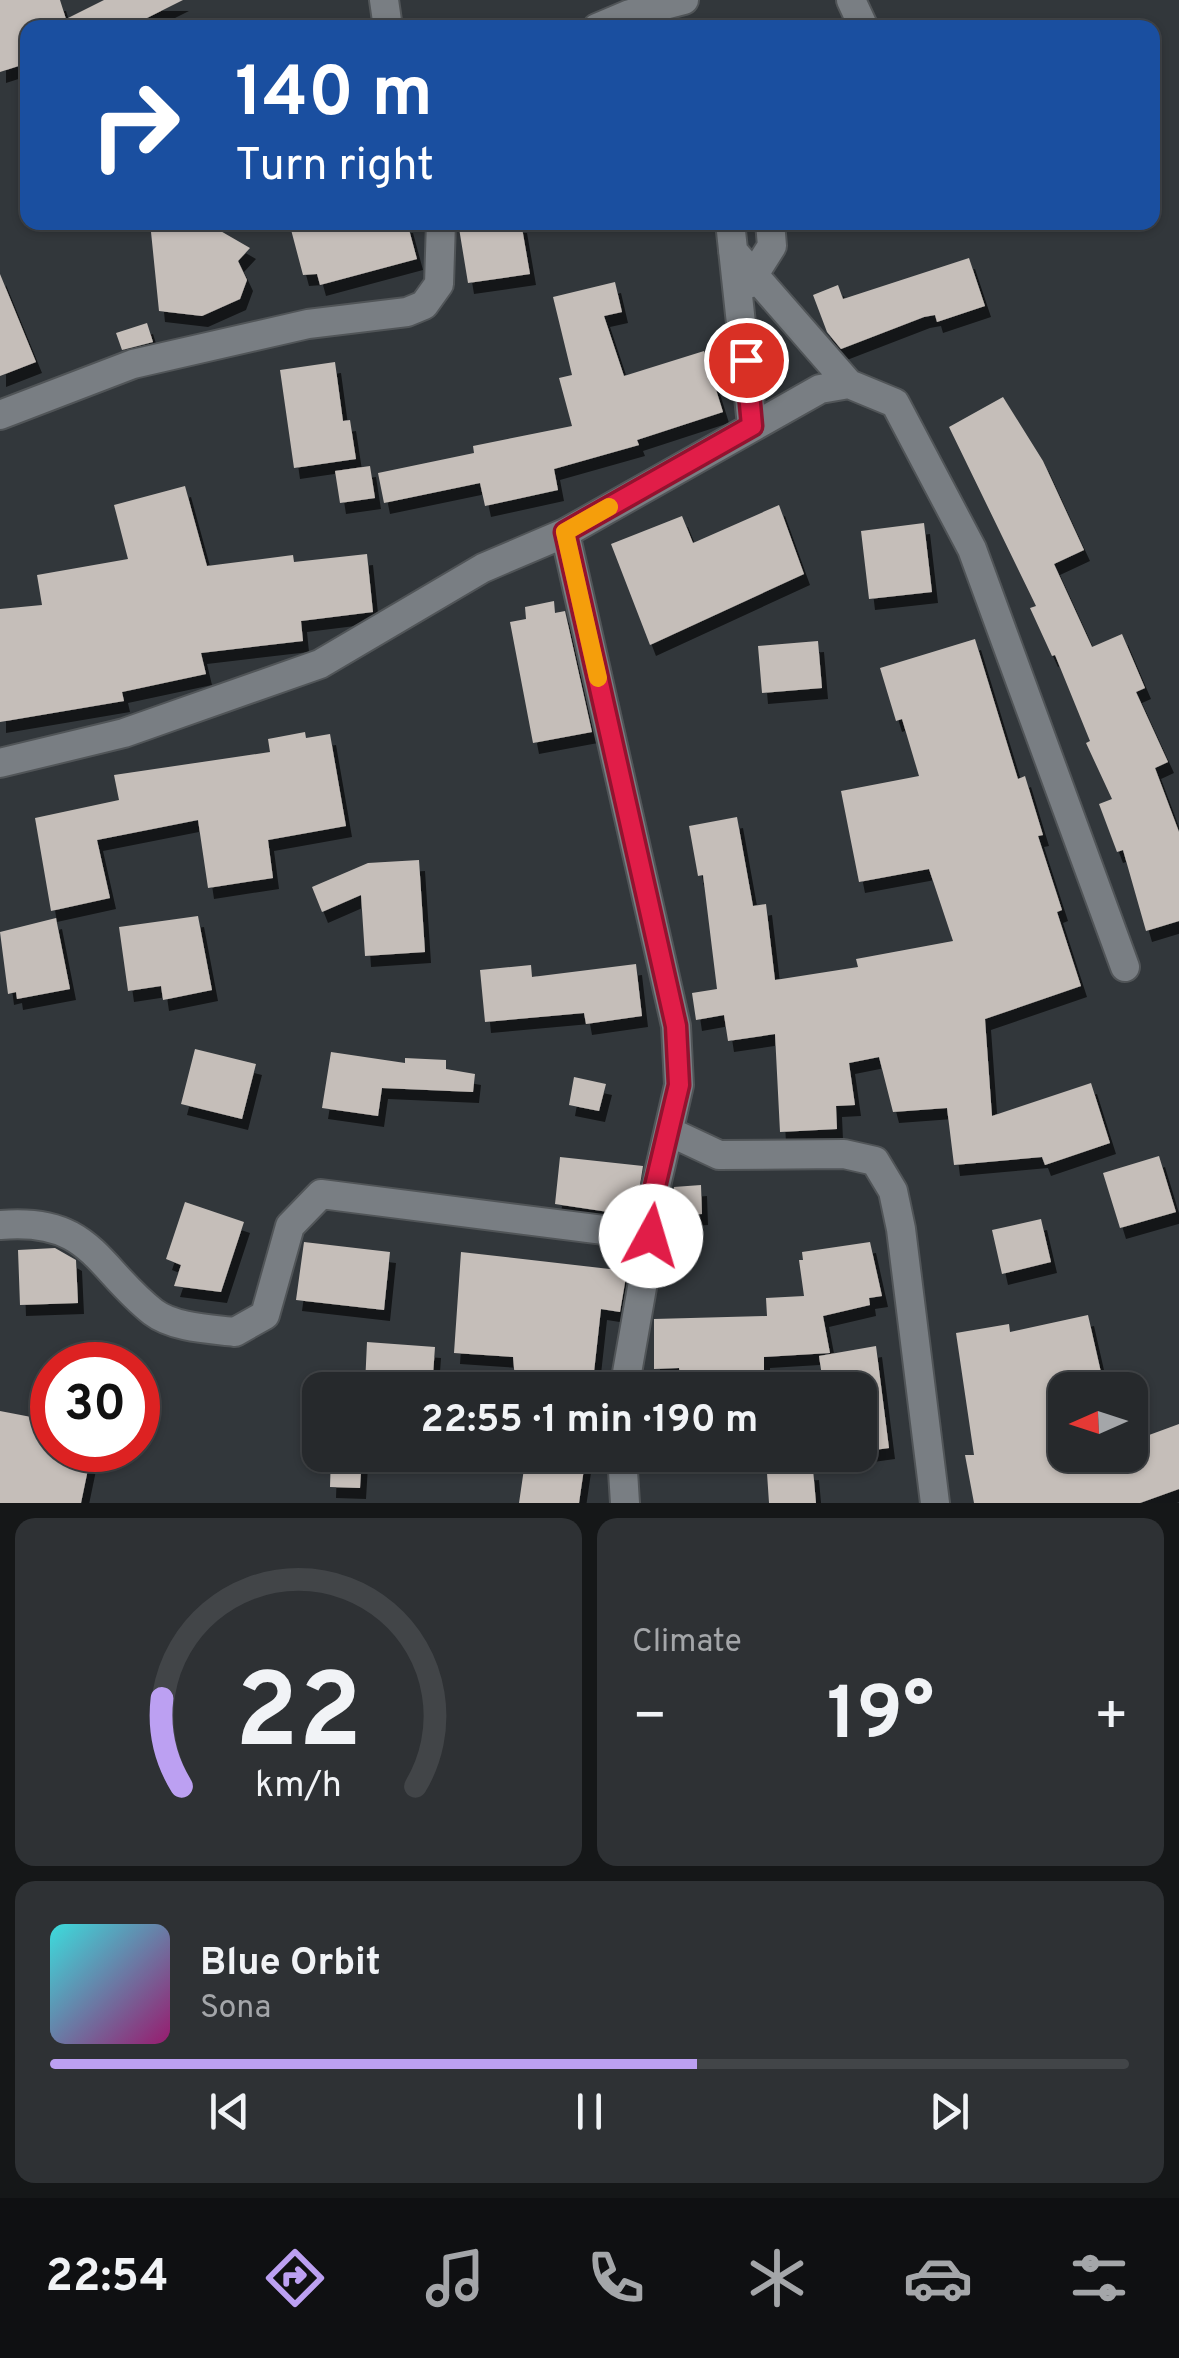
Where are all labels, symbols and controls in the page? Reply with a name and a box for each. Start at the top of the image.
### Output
text: 140 m [235,52,433,141]
icon: right [70,60,200,190]
text: Turn right [235,139,434,196]
pin [704,318,789,403]
icon: arrive [719,333,774,388]
position arrow [599,1184,703,1288]
speed limit sign: 30 [30,1342,160,1472]
north arrow [1048,1372,1148,1472]
map controls [1048,1372,1148,1472]
text: 22:55 · 1 min · 190 m [421,1397,758,1446]
text: Climate [632,1623,742,1663]
text: 22 [235,1652,362,1784]
text: 19° [827,1671,934,1766]
text: − [632,1684,667,1754]
text: + [1094,1684,1129,1754]
text: km/h [255,1764,342,1810]
text: Blue Orbit [200,1940,381,1989]
text: Sona [200,1989,271,2029]
icon: previous [202,2084,257,2139]
icon: pause [562,2084,617,2139]
icon: next [922,2084,977,2139]
icon: directions [260,2243,330,2313]
icon: music [420,2243,490,2313]
icon: phone [581,2243,651,2313]
icon: climate [742,2243,812,2313]
icon: car [903,2243,973,2313]
icon: filters [1064,2243,1134,2313]
text: 22:54 [45,2250,169,2307]

